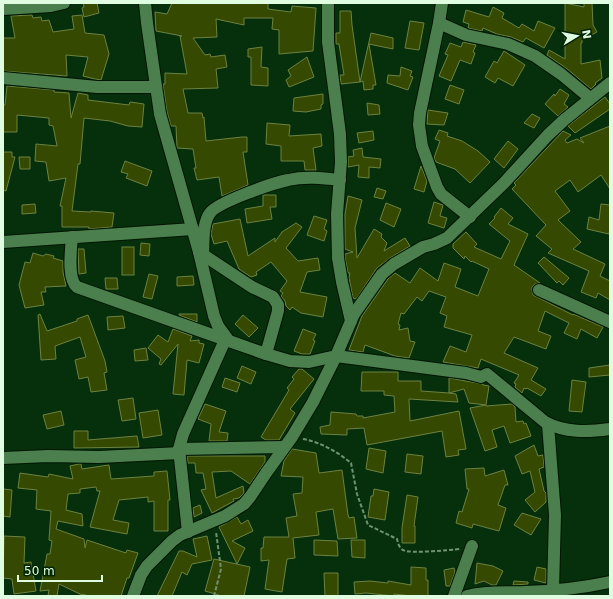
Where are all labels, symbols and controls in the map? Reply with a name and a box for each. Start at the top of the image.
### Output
north arrow [557,16,597,56]
text: N [579,29,594,40]
scale bar [18,557,102,583]
text: 50 m [24,564,55,578]

